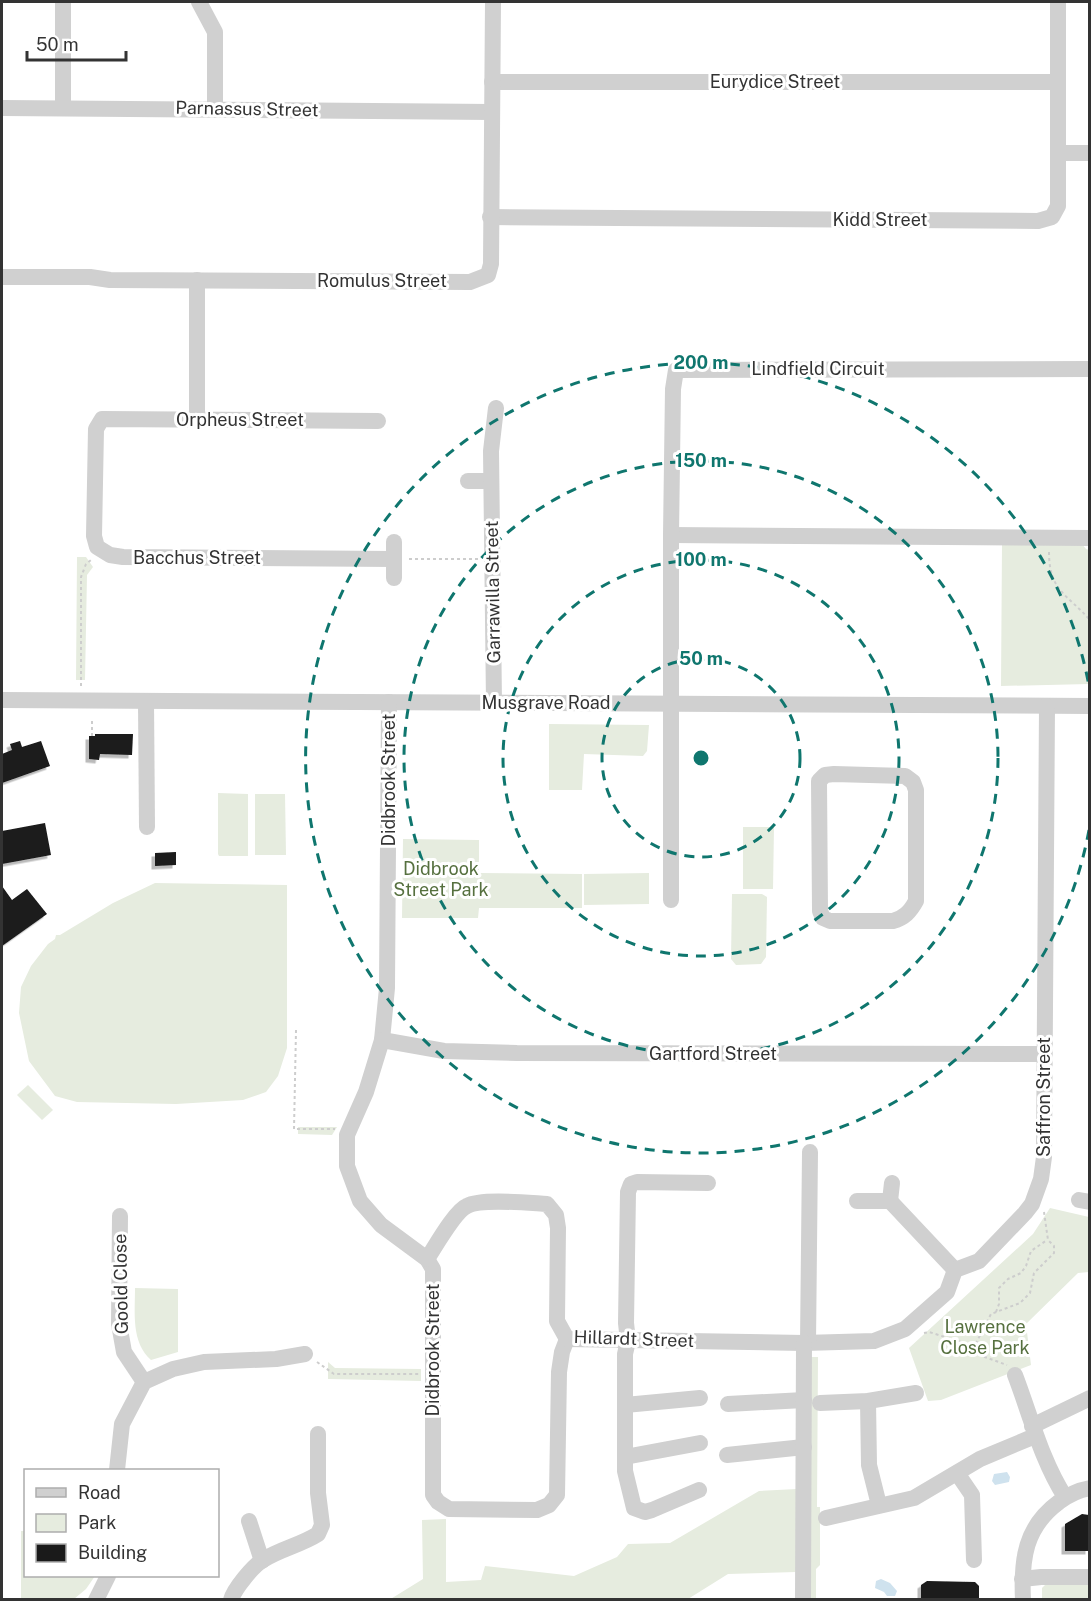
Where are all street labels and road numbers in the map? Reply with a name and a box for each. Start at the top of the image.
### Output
street label: Eurydice Street [710,71,840,92]
street label: Parnassus Street [175,97,319,120]
street label: Kidd Street [832,209,928,230]
street label: Romulus Street [317,270,447,291]
street label: Lindfield Circuit [751,358,885,379]
street label: Orpheus Street [176,409,304,430]
street label: Garrawilla Street [481,521,504,663]
street label: Bacchus Street [133,547,261,568]
street label: Musgrave Road [481,692,611,713]
street label: Didbrook Street [378,714,399,846]
street label: Saffron Street [1033,1037,1054,1157]
street label: Gartford Street [649,1043,777,1064]
street label: Goold Close [109,1234,132,1334]
street label: Didbrook Street [422,1284,443,1416]
street label: Hillardt Street [573,1326,695,1351]

